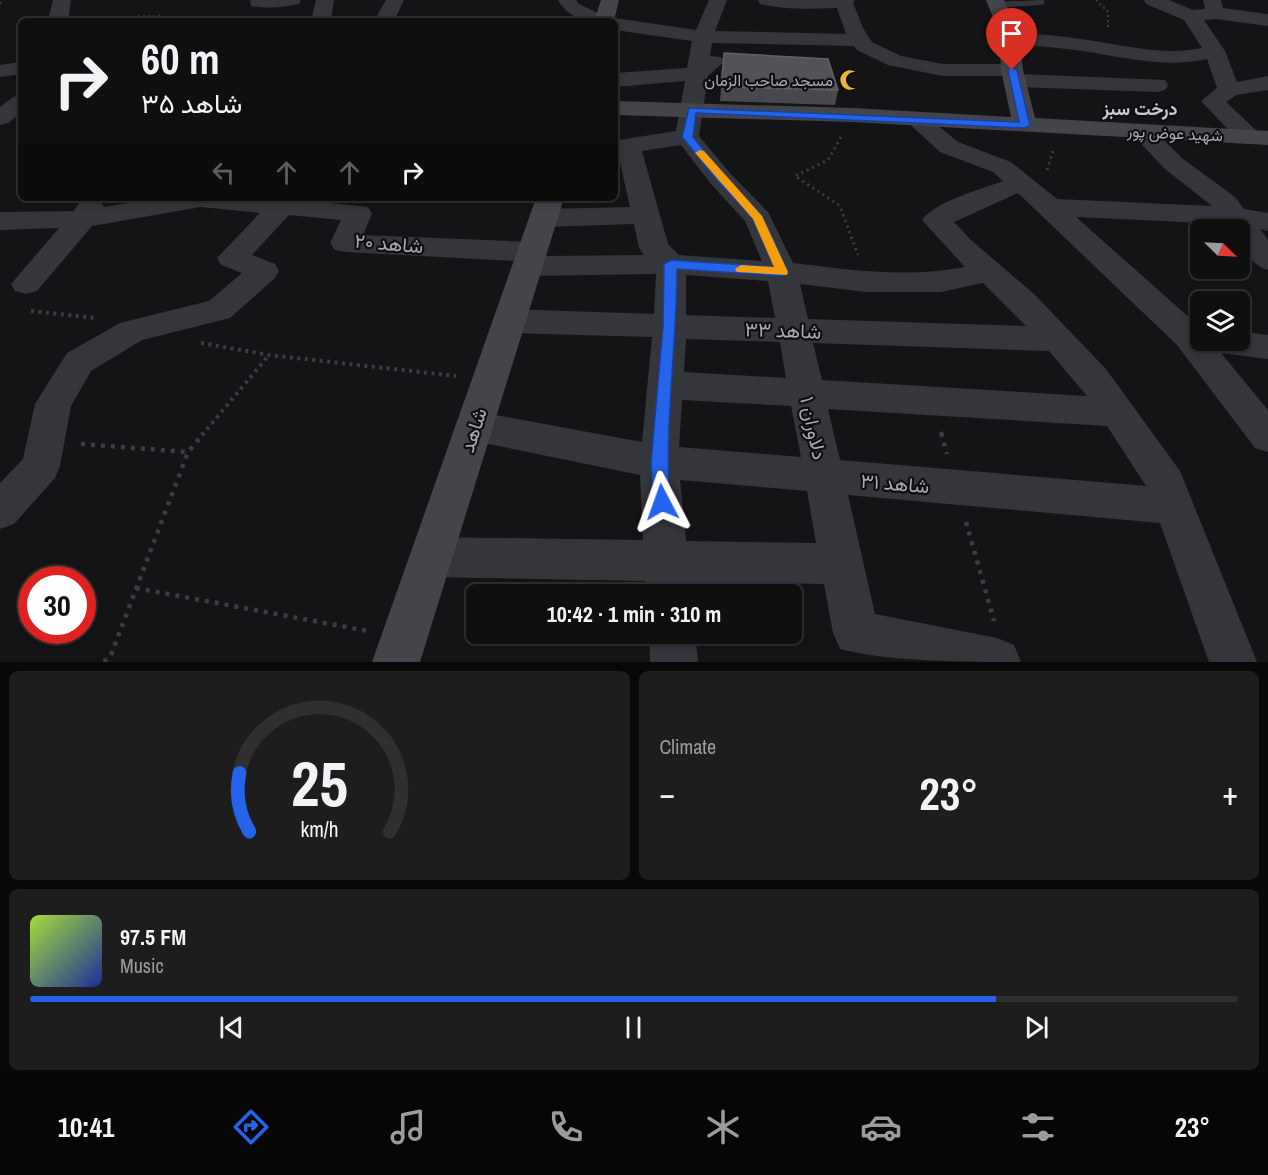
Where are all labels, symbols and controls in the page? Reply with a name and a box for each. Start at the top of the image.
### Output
pin [986,8,1037,70]
icon: arrive [995,17,1028,50]
text: 60 m [141,31,220,87]
icon: right [42,42,120,120]
mosque icon: مسجد صاحب الزمان [838,68,862,92]
place label: مسجد صاحب الزمان [704,69,833,91]
text: شاهد ۳۵ [141,85,242,121]
district label: درخت سبز [1101,96,1178,121]
street label: شهید عوض پور [1125,119,1224,147]
icon: left [207,156,240,189]
icon: ahead [270,156,303,189]
icon: ahead [333,156,366,189]
icon: right [396,156,429,189]
north arrow [1190,219,1250,279]
map controls [1190,219,1250,351]
street label: شاهد ۲۰ [353,227,425,259]
button: layers [1190,291,1250,351]
street label: شاهد ۳۳ [744,315,822,345]
street label: دلاوران ۱ [794,394,834,462]
street label: شاهد [453,404,493,456]
street label: شاهد ۳۱ [859,467,931,499]
position arrow [630,470,694,534]
speed limit sign: 30 [18,566,96,644]
text: 10:42 · 1 min · 310 m [547,599,721,629]
text: Climate [660,733,716,760]
text: 25 [291,741,348,825]
text: 23° [919,763,978,824]
text: − [660,771,675,815]
text: + [1222,771,1238,815]
text: km/h [300,816,338,845]
text: 97.5 FM [120,922,186,952]
text: Music [120,952,164,979]
icon: previous [215,1011,248,1044]
icon: pause [617,1011,650,1044]
icon: next [1020,1011,1053,1044]
icon: directions [230,1106,272,1148]
icon: music [387,1106,429,1148]
icon: phone [545,1106,587,1148]
icon: climate [702,1106,744,1148]
icon: car [860,1106,902,1148]
icon: filters [1017,1106,1059,1148]
text: 10:41 [58,1109,114,1145]
text: 23° [1175,1109,1210,1145]

